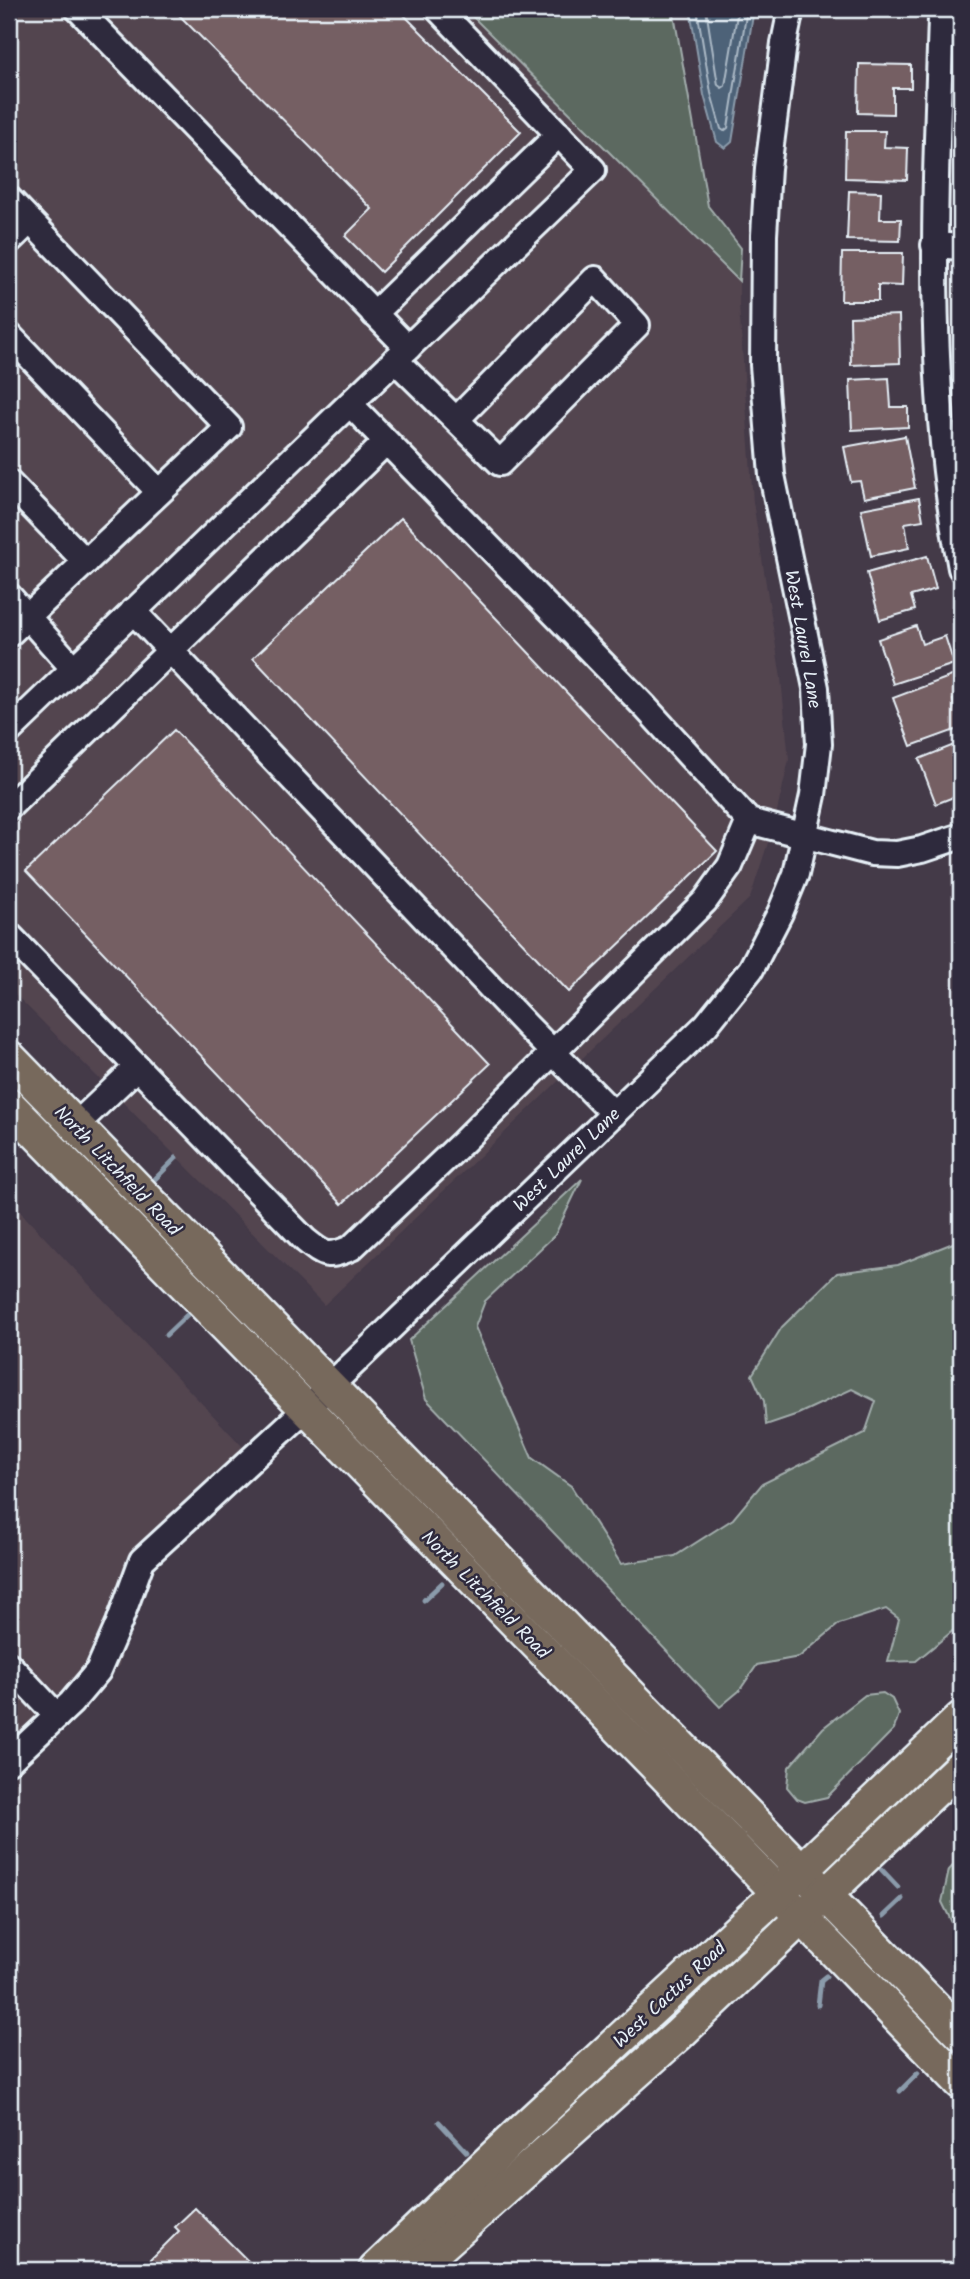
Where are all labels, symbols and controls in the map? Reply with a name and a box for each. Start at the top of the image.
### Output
street label: West Laurel Lane [775,568,829,711]
street label: North Litchfield Road [46,1099,188,1244]
street label: West Laurel Lane [507,1101,628,1220]
street label: North Litchfield Road [413,1524,556,1667]
street label: West Cactus Road [607,1935,734,2056]

